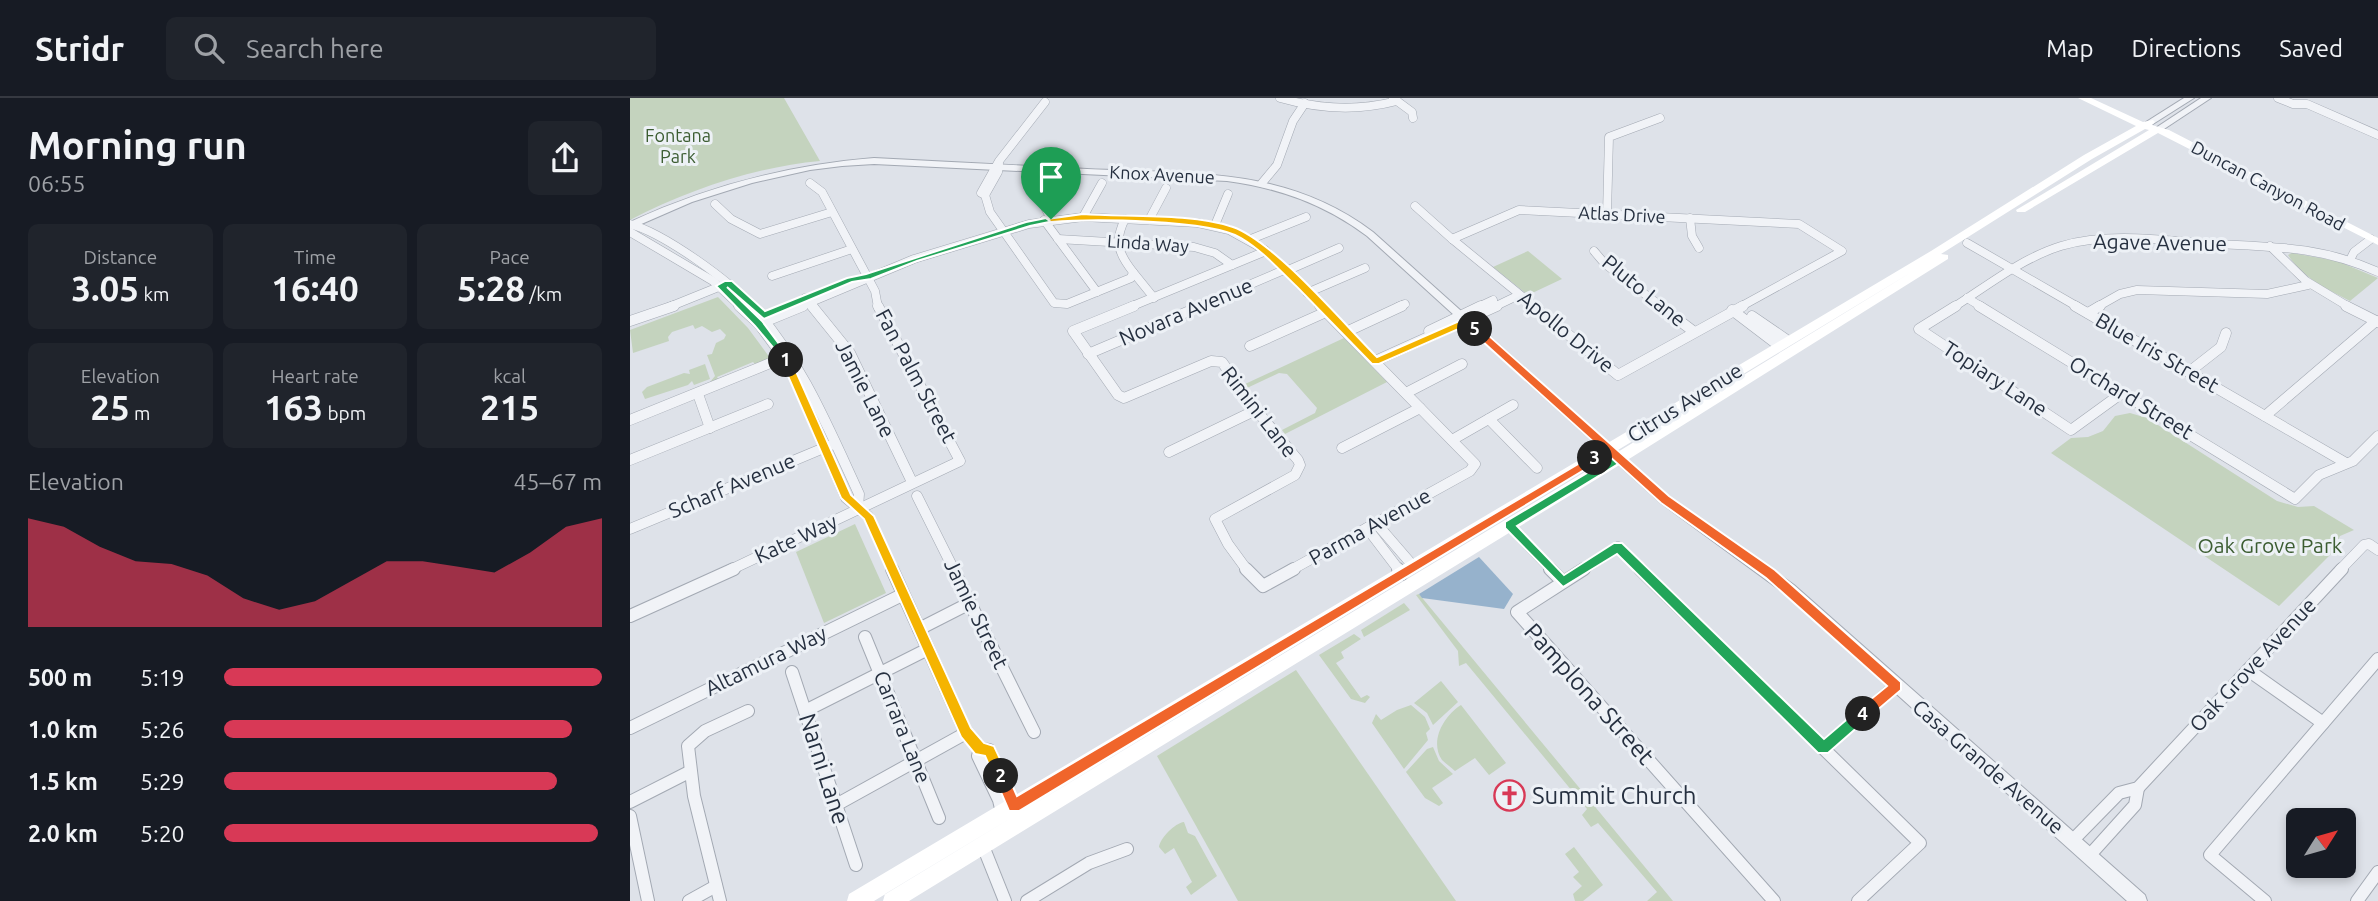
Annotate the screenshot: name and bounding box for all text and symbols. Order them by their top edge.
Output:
search box [166,17,656,80]
icon: search [190,29,228,67]
text: Stridr [35,30,124,67]
text: Search here [246,34,383,63]
text: Map [2046,35,2093,62]
text: Directions [2131,35,2241,62]
text: Saved [2279,35,2343,62]
button: share [528,121,602,195]
text: Morning run [28,124,247,166]
park label: Fontana Park [645,125,711,166]
street label: Duncan Canyon Road [2188,136,2349,234]
pin [1021,147,1081,219]
icon: arrive [1032,158,1070,196]
street label: Knox Avenue [1109,161,1215,187]
text: 06:55 [28,171,86,196]
street label: Atlas Drive [1578,202,1666,226]
street label: Agave Avenue [2093,229,2227,255]
street label: Linda Way [1107,230,1190,256]
text: Distance [84,246,157,268]
text: Time [294,246,336,268]
text: Pace [490,246,530,268]
street label: Pluto Lane [1598,249,1691,331]
text: 3.05 [71,268,139,308]
text: 16:40 [271,268,359,308]
text: 5:28 [457,268,525,308]
street label: Novara Avenue [1115,272,1256,350]
text: km [139,283,169,305]
text: /km [525,283,562,305]
street label: Apollo Drive [1514,285,1619,377]
street label: Fan Palm Street [872,305,962,447]
street label: Blue Iris Street [2092,307,2223,397]
pin: 5 [1458,312,1492,346]
text: 5 [1469,317,1480,339]
street label: Jamie Lane [831,336,901,441]
street label: Topiary Lane [1939,336,2052,421]
pin: 1 [768,342,804,378]
text: 1 [780,348,791,370]
street label: Orchard Street [2065,351,2198,444]
street label: Citrus Avenue [1623,357,1746,447]
street label: Rimini Lane [1217,361,1303,461]
text: Elevation [81,365,160,387]
text: Heart rate [271,365,359,387]
text: kcal [493,365,526,387]
text: 25 [90,387,130,427]
text: 163 [264,387,323,427]
text: 215 [480,387,539,427]
text: m [130,402,150,424]
text: bpm [323,402,366,424]
pin: 3 [1578,440,1612,476]
text: 3 [1589,446,1600,468]
street label: Scharf Avenue [665,448,798,523]
text: Elevation [28,469,124,494]
text: 45–67 m [514,469,602,494]
street label: Parma Avenue [1304,483,1435,569]
street label: Kate Way [751,509,841,568]
park label: Oak Grove Park [2198,533,2343,557]
street label: Jamie Street [940,555,1014,672]
street label: Oak Grove Avenue [2184,593,2320,736]
street label: Pamplona Street [1519,618,1660,770]
street label: Altamura Way [701,620,830,700]
text: 500 m [28,665,92,690]
text: 5:19 [140,665,185,690]
street label: Carrara Lane [870,667,936,786]
street label: Casa Grande Avenue [1908,694,2069,838]
pin: 4 [1846,696,1880,732]
text: 4 [1857,702,1868,724]
street label: Narni Lane [794,710,855,828]
text: 1.0 km [28,717,98,742]
text: 5:26 [140,717,185,742]
pin: 2 [984,758,1018,794]
text: 2 [995,764,1006,786]
text: 1.5 km [28,769,98,794]
text: 5:29 [140,769,185,794]
church icon: Summit Church [1492,779,1526,813]
place label: Summit Church [1532,782,1697,809]
north arrow [2286,808,2356,878]
map controls [2286,808,2356,878]
text: 2.0 km [28,821,98,846]
text: 5:20 [140,821,185,846]

